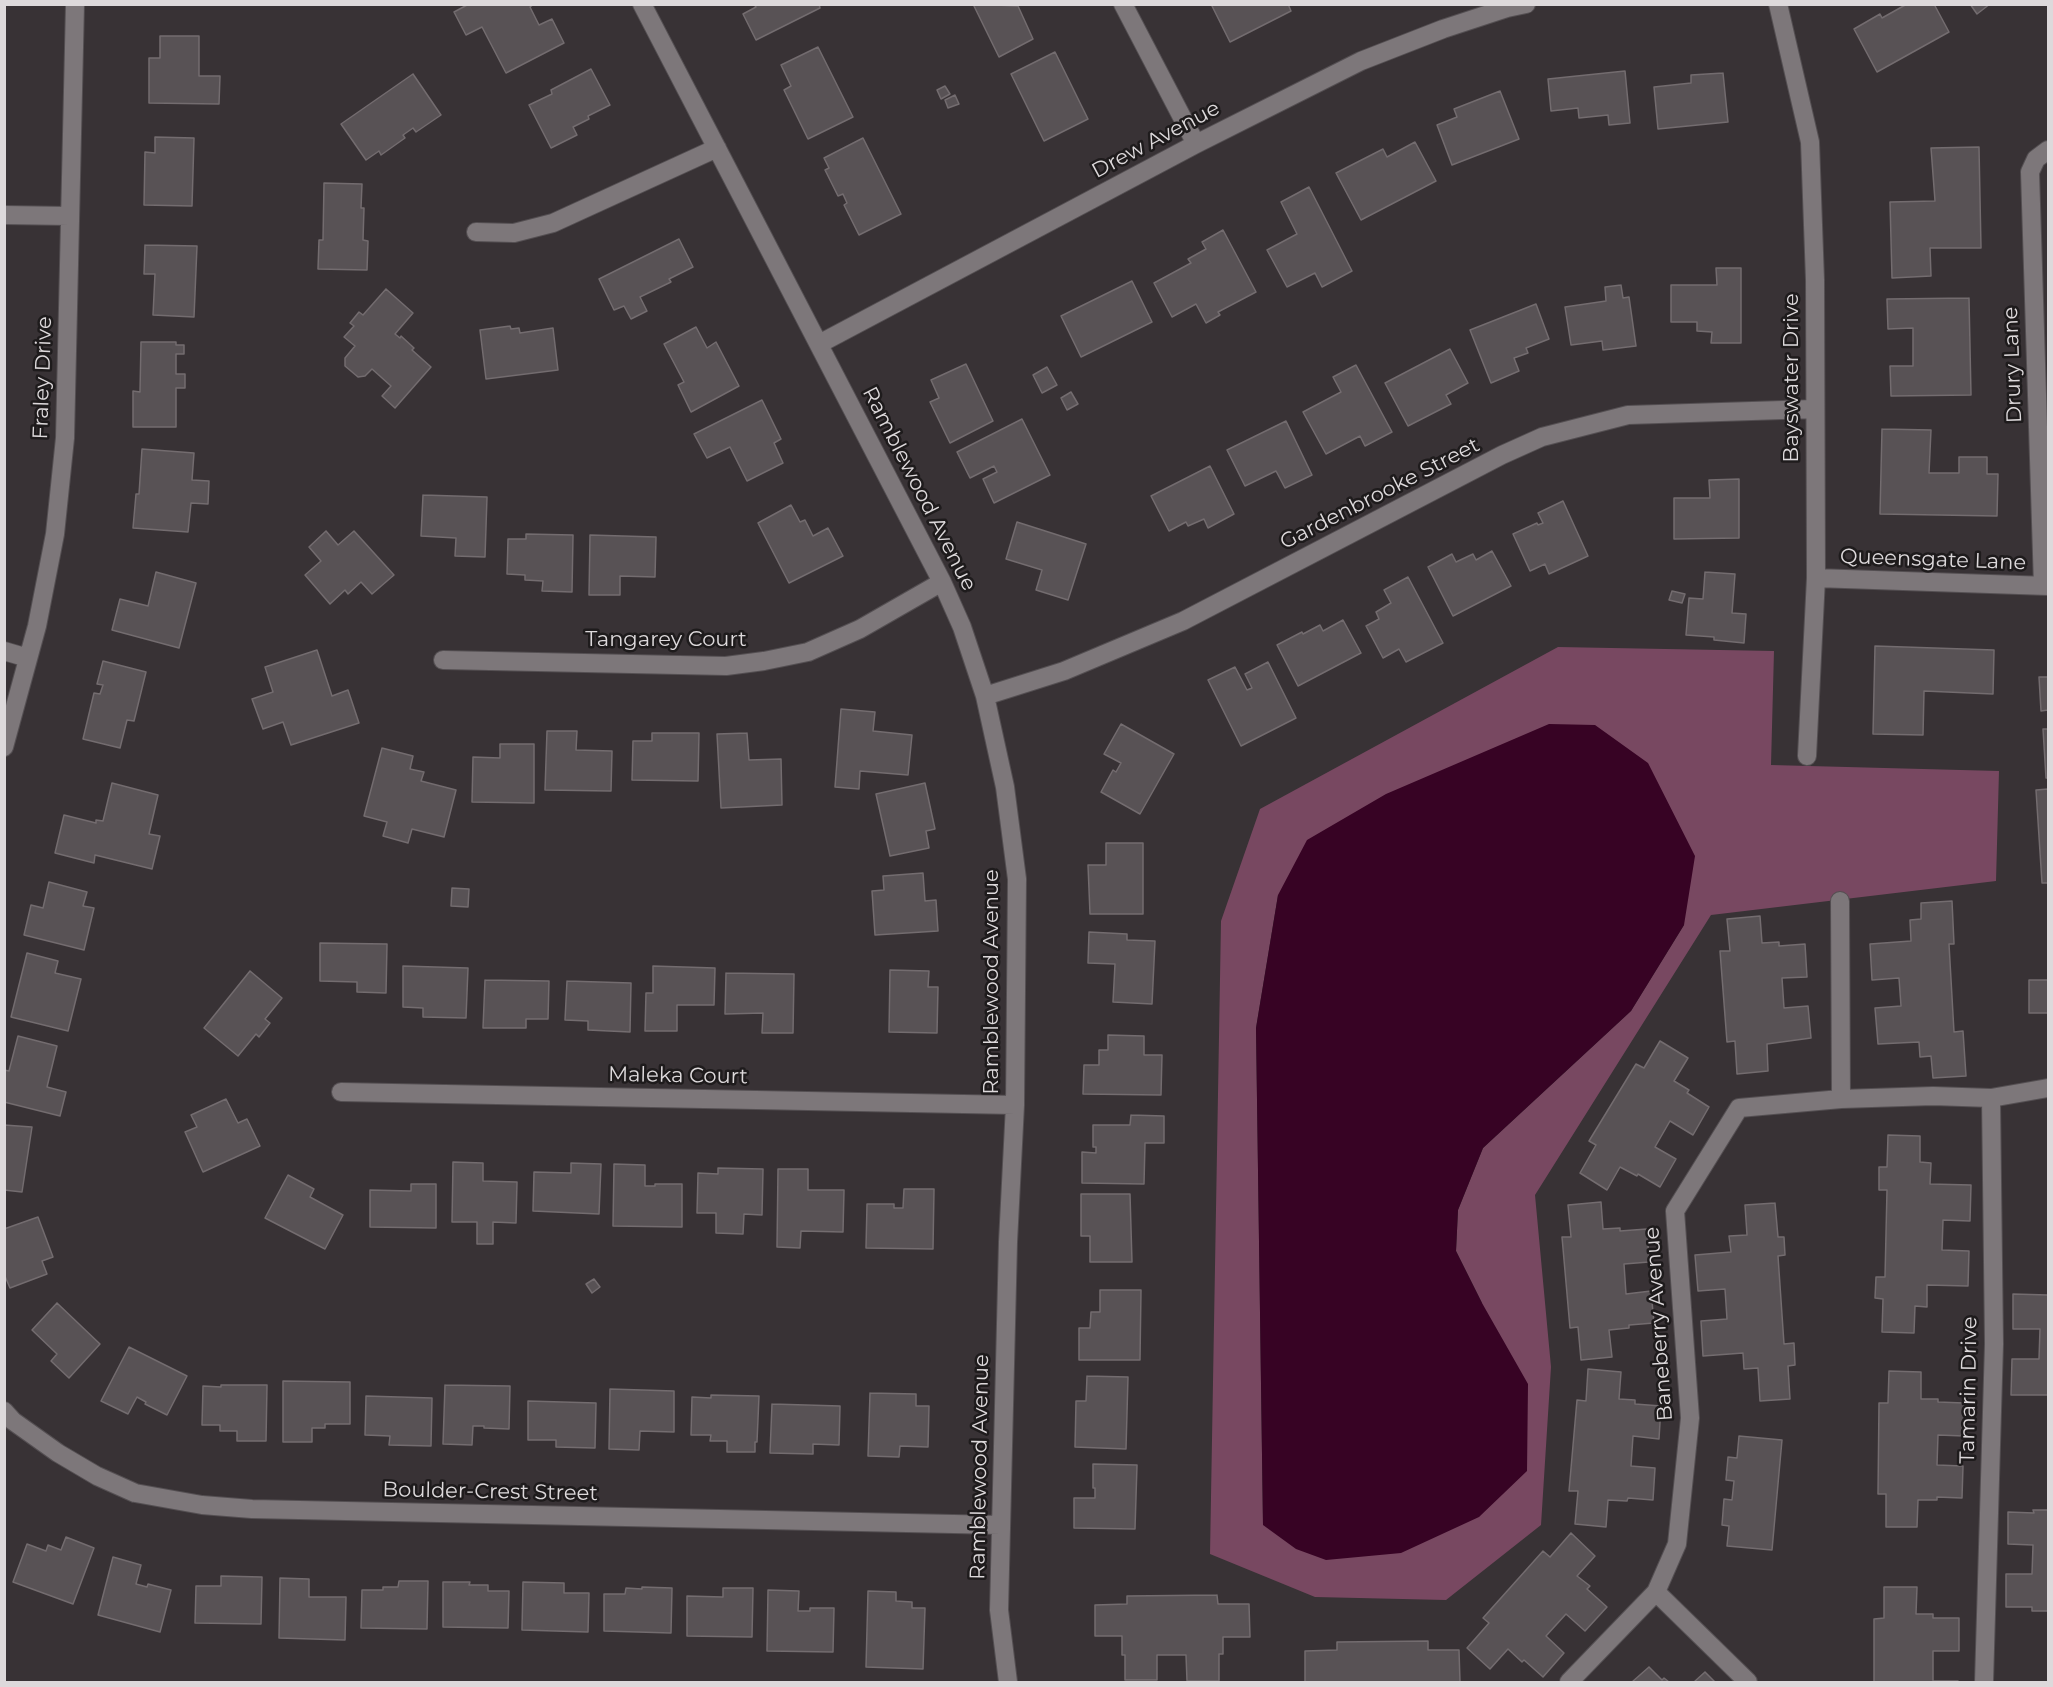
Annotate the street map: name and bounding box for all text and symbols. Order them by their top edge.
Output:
street label: Drew Avenue [1088,96,1224,184]
street label: Bayswater Drive [1779,293,1805,463]
street label: Drury Lane [1998,306,2028,424]
street label: Fraley Drive [28,316,58,440]
street label: Ramblewood Avenue [857,383,981,595]
street label: Gardenbrooke Street [1276,433,1484,555]
street label: Queensgate Lane [1839,544,2027,576]
street label: Tangarey Court [585,627,747,653]
street label: Ramblewood Avenue [979,869,1005,1095]
street label: Maleka Court [608,1062,748,1090]
street label: Baneberry Avenue [1640,1226,1678,1422]
street label: Tamarin Drive [1955,1316,1983,1464]
street label: Ramblewood Avenue [965,1354,995,1580]
street label: Boulder-Crest Street [382,1478,598,1506]

